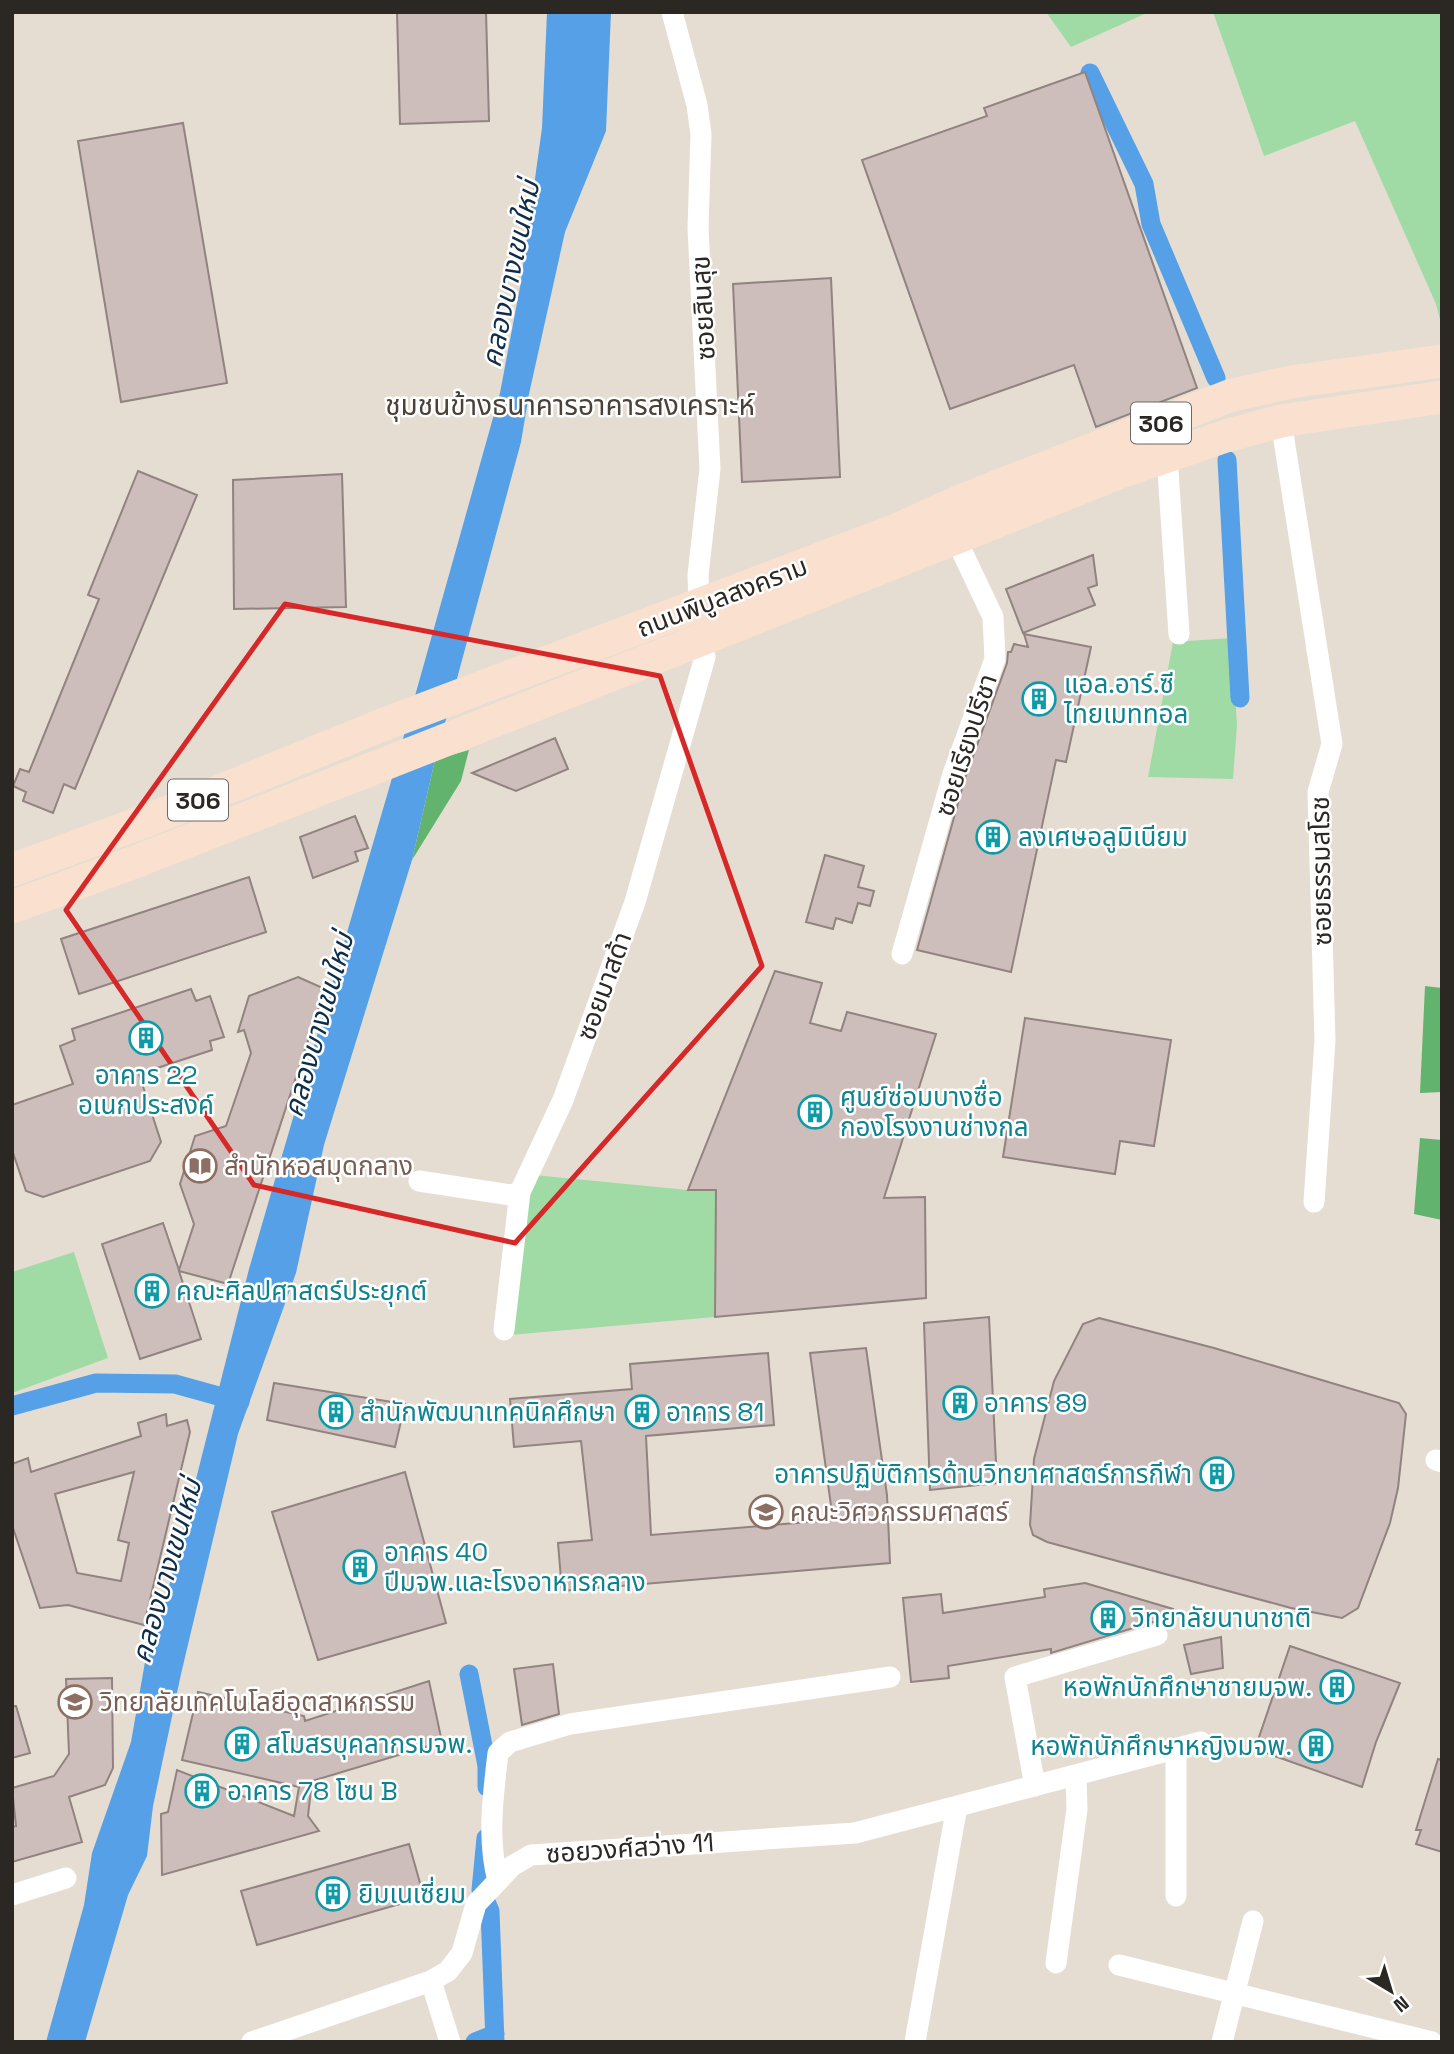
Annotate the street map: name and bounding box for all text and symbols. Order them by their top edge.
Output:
water label: คลองบางเขนใหม่ [473,173,548,371]
street label: ซอยสินสุข [683,255,723,361]
district label: ชุมชนข้างธนาคารอาคารสงเคราะห์ [385,387,755,423]
road number: 306 [1131,402,1191,444]
street label: ถนนพิบูลสงคราม [632,549,812,645]
place label: แอล.อาร์.ซี ไทยเมททอล [1063,667,1188,731]
street label: ซอยเรียงปรีชา [927,670,1005,820]
building icon: แอล.อาร์.ซี ไทยเมททอล [1020,680,1058,718]
road number: 306 [168,780,228,820]
street label: ซอยธรรมสโรช [1303,796,1339,946]
building icon: ลงเศษอลูมิเนียม [974,818,1012,856]
place label: ลงเศษอลูมิเนียม [1018,820,1188,854]
water label: คลองบางเขนใหม่ [275,925,363,1121]
street label: ซอยมาสด้า [569,927,639,1045]
building icon: อาคาร 22 อเนกประสงค์ [127,1019,165,1057]
place label: อาคาร 22 อเนกประสงค์ [78,1058,214,1122]
place label: ศูนย์ซ่อมบางซื่อ กองโรงงานช่างกล [840,1079,1029,1144]
building icon: ศูนย์ซ่อมบางซื่อ กองโรงงานช่างกล [796,1093,834,1131]
library icon: สำนักหอสมุดกลาง [181,1147,219,1185]
place label: สำนักหอสมุดกลาง [224,1149,413,1183]
building icon: คณะศิลปศาสตร์ประยุกต์ [133,1272,171,1310]
place label: คณะศิลปศาสตร์ประยุกต์ [176,1274,427,1308]
building icon: อาคาร 89 [941,1384,979,1422]
place label: อาคาร 89 [984,1386,1087,1420]
building icon: สำนักพัฒนาเทคนิคศึกษา [317,1393,355,1431]
building icon: อาคาร 81 [623,1393,661,1431]
place label: สำนักพัฒนาเทคนิคศึกษา [360,1395,616,1429]
place label: อาคาร 81 [666,1395,764,1429]
building icon: อาคารปฏิบัติการด้านวิทยาศาสตร์การกีฬา [1198,1455,1236,1493]
place label: อาคารปฏิบัติการด้านวิทยาศาสตร์การกีฬา [774,1457,1192,1491]
water label: คลองบางเขนใหม่ [123,1471,211,1667]
school or university icon: คณะวิศวกรรมศาสตร์ [747,1493,785,1531]
place label: คณะวิศวกรรมศาสตร์ [790,1495,1009,1529]
place label: อาคาร 40 ปีมจพ.และโรงอาหารกลาง [384,1535,646,1599]
building icon: อาคาร 40 ปีมจพ.และโรงอาหารกลาง [341,1548,379,1586]
building icon: วิทยาลัยนานาชาติ [1089,1599,1127,1637]
place label: วิทยาลัยนานาชาติ [1131,1601,1311,1635]
building icon: หอพักนักศึกษาชายมจพ. [1318,1668,1356,1706]
place label: หอพักนักศึกษาชายมจพ. [1063,1670,1312,1704]
school or university icon: วิทยาลัยเทคโนโลยีอุตสาหกรรม [56,1683,94,1721]
place label: วิทยาลัยเทคโนโลยีอุตสาหกรรม [99,1685,415,1719]
building icon: สโมสรบุคลากรมจพ. [223,1725,261,1763]
place label: สโมสรบุคลากรมจพ. [266,1727,472,1761]
building icon: หอพักนักศึกษาหญิงมจพ. [1297,1727,1335,1765]
place label: หอพักนักศึกษาหญิงมจพ. [1030,1729,1292,1763]
building icon: อาคาร 78 โซน B [183,1772,221,1810]
place label: อาคาร 78 โซน B [227,1774,398,1808]
street label: ซอยวงศ์สว่าง 11 [545,1825,715,1871]
building icon: ยิมเนเซี่ยม [314,1875,352,1913]
place label: ยิมเนเซี่ยม [358,1876,466,1911]
north arrow [1356,1956,1426,2026]
text: N [1388,1990,1414,2018]

